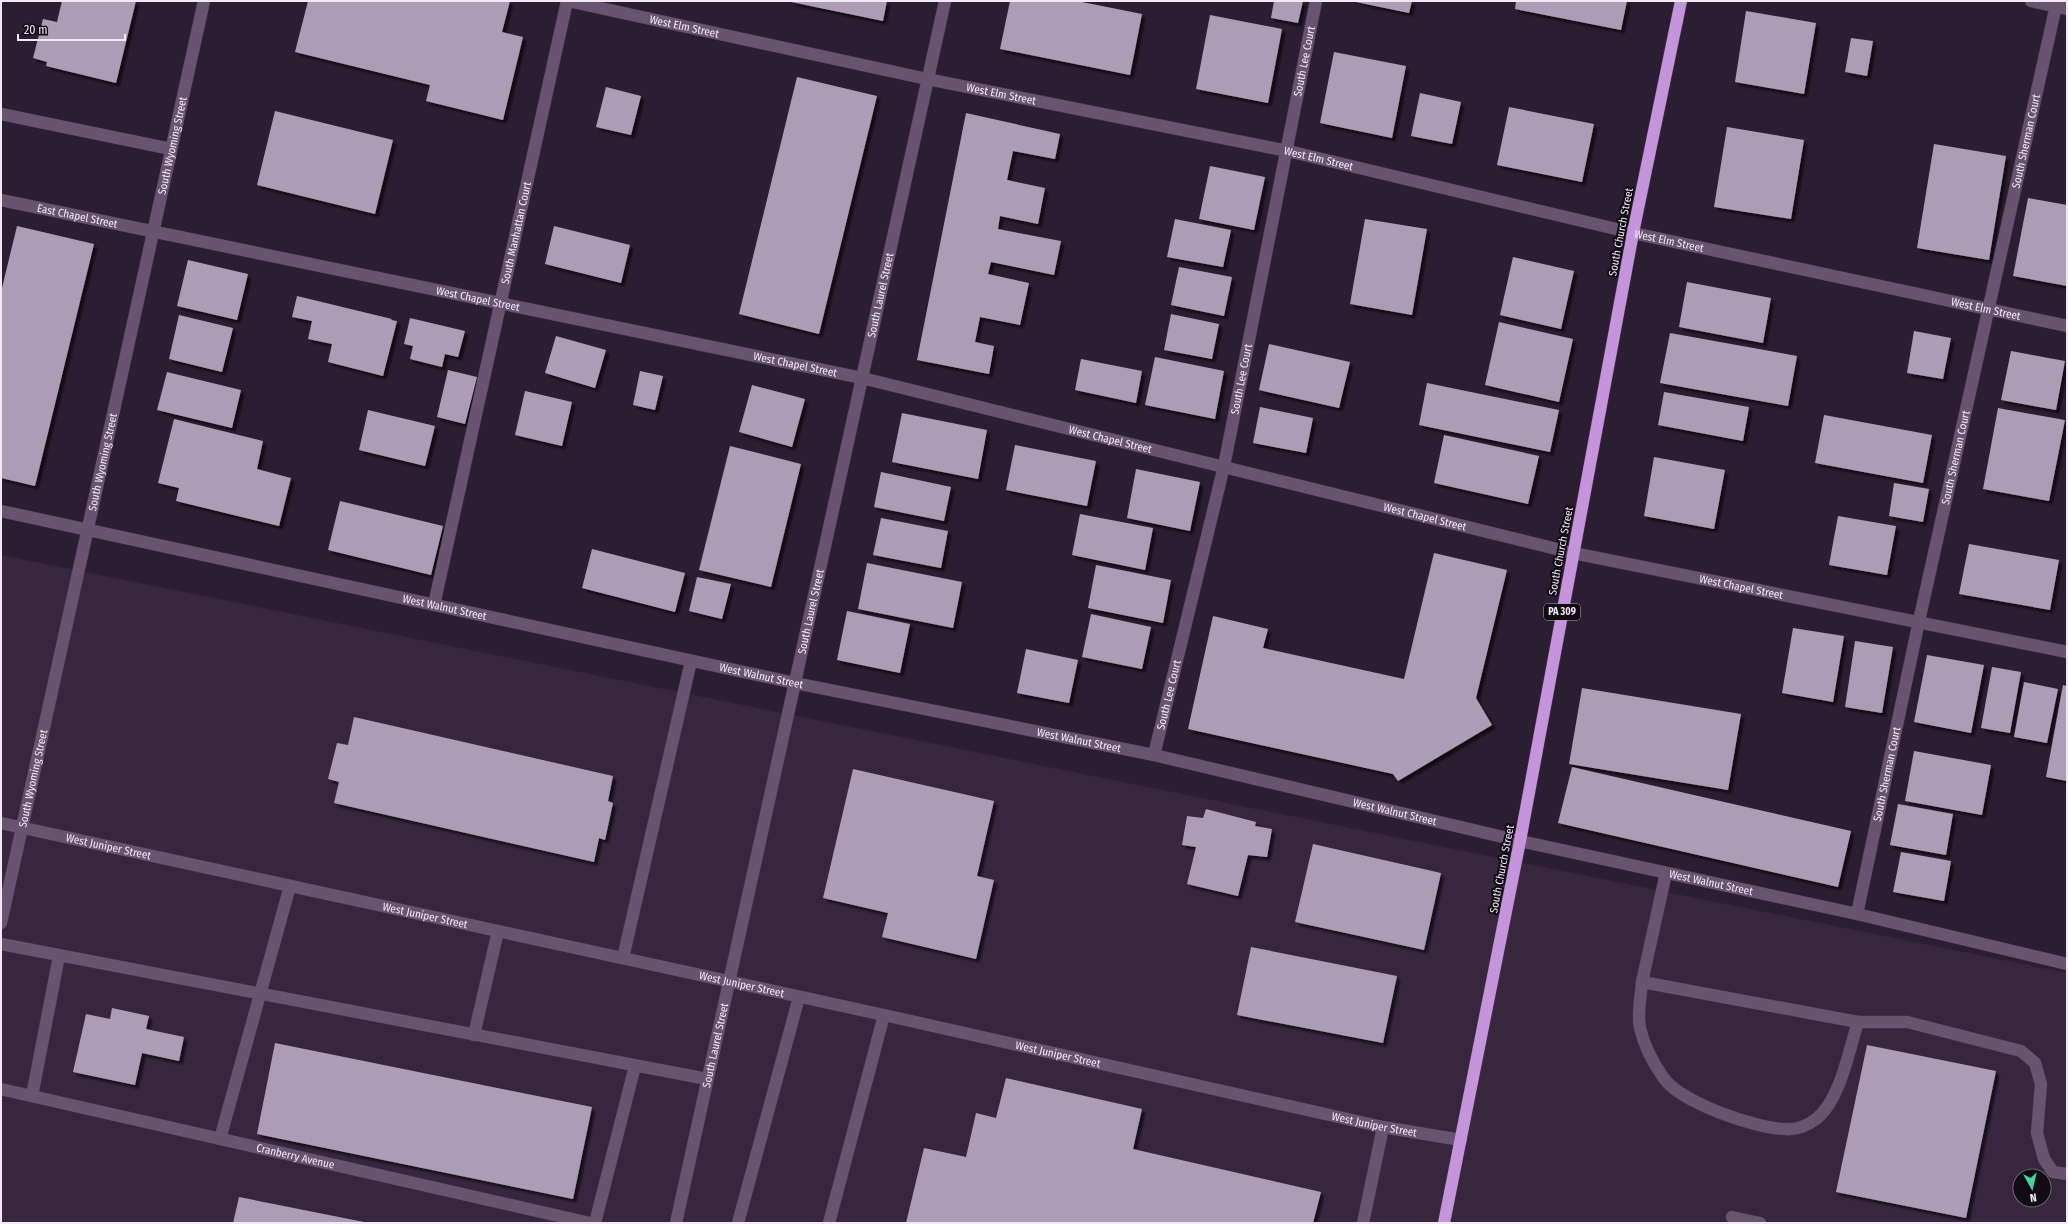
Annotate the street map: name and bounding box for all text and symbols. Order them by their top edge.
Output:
street label: West Elm Street [648,12,721,40]
scale bar [18,16,125,42]
text: 20 m [24,23,48,37]
street label: South Lee Court [1291,24,1317,98]
street label: West Elm Street [965,81,1037,107]
street label: South Sherman Court [2009,92,2043,190]
street label: South Wyoming Street [155,95,189,196]
street label: West Elm Street [1283,144,1355,173]
street label: South Manhattan Court [498,180,534,285]
street label: South Church Street [1606,186,1636,277]
street label: East Chapel Street [36,201,119,231]
street label: West Elm Street [1633,227,1705,255]
street label: South Laurel Street [865,251,896,339]
street label: West Chapel Street [435,284,521,314]
street label: West Elm Street [1950,295,2022,322]
street label: South Lee Court [1228,342,1255,415]
street label: West Chapel Street [752,349,839,379]
street label: South Sherman Court [1939,409,1972,506]
street label: South Wyoming Street [85,411,120,512]
street label: West Chapel Street [1068,423,1154,456]
street label: West Chapel Street [1382,500,1468,533]
street label: South Church Street [1546,505,1576,596]
street label: South Laurel Street [795,568,826,655]
street label: West Chapel Street [1698,572,1785,602]
street label: West Walnut Street [402,592,488,623]
road number: PA 309 [1544,604,1580,620]
street label: South Lee Court [1154,658,1183,731]
street label: West Walnut Street [718,660,805,691]
street label: West Walnut Street [1036,725,1122,755]
street label: South Sherman Court [1870,725,1903,823]
street label: South Wyoming Street [16,728,50,829]
street label: West Walnut Street [1352,795,1438,828]
street label: South Church Street [1487,823,1517,914]
street label: West Juniper Street [65,831,153,862]
street label: West Walnut Street [1668,867,1755,898]
street label: West Juniper Street [381,900,469,931]
street label: West Juniper Street [698,968,786,1000]
street label: South Laurel Street [699,1001,731,1089]
street label: West Juniper Street [1014,1038,1102,1070]
street label: West Juniper Street [1330,1109,1418,1139]
street label: Cranberry Avenue [255,1141,336,1171]
north arrow [2012,1168,2052,1208]
text: N [2029,1191,2037,1204]

